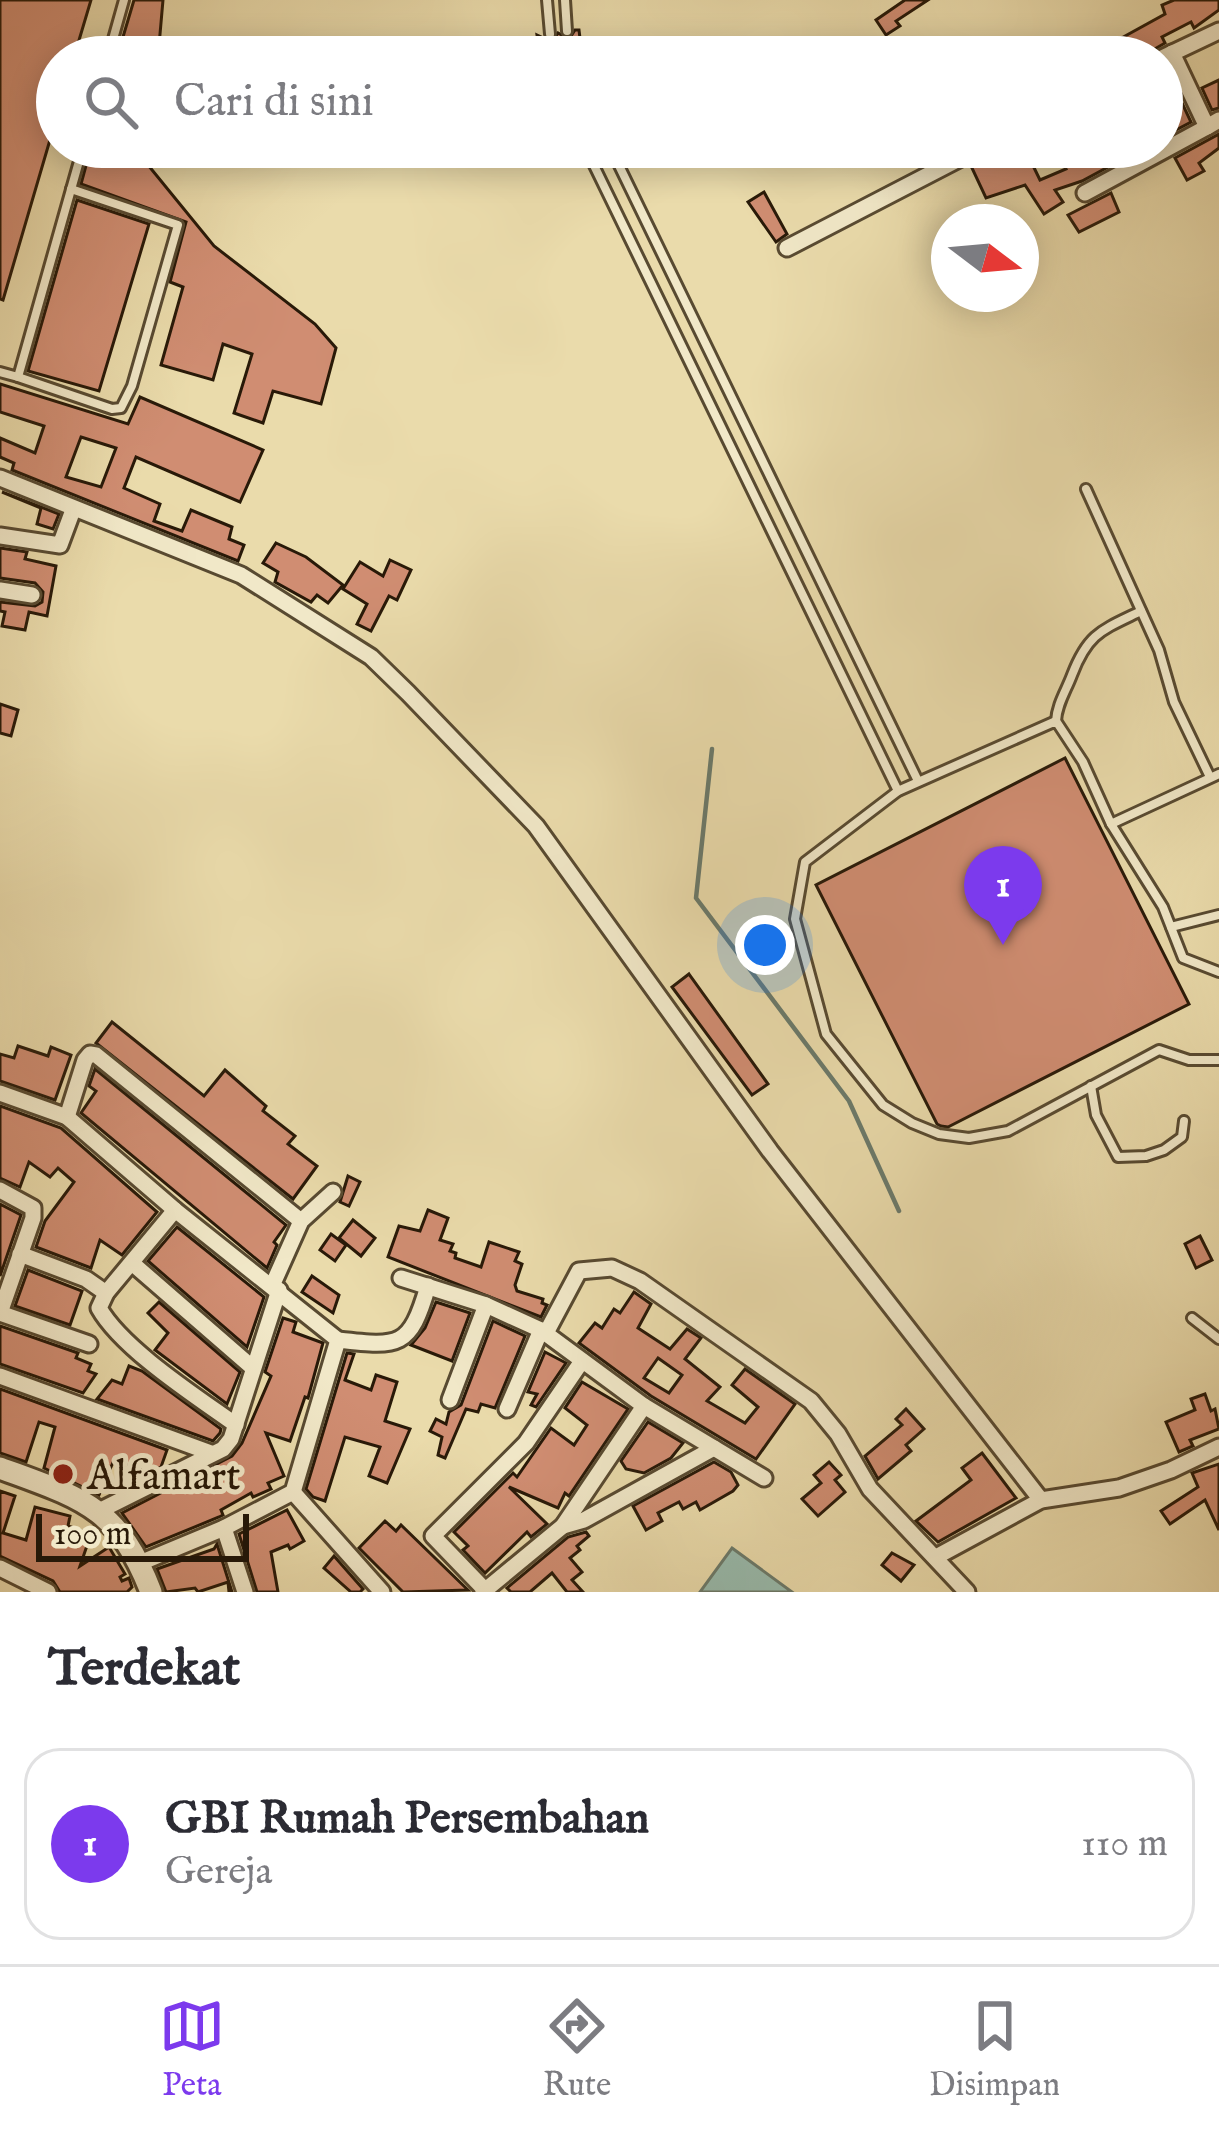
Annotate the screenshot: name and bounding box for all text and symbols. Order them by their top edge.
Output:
search box [36,36,1183,168]
icon: search [78,69,144,135]
text: Cari di sini [174,74,374,131]
north arrow [931,204,1039,312]
pin: 1 [964,846,1042,945]
your location [735,915,795,975]
place label: Alfamart [86,1451,241,1504]
marker: Alfamart [50,1461,76,1487]
scale bar [36,1508,249,1561]
text: 100 m [54,1514,131,1556]
text: Terdekat [48,1638,240,1703]
text: GBI Rumah Persembahan [165,1791,649,1848]
text: 1 [83,1820,97,1869]
text: 110 m [1081,1820,1168,1869]
text: Gereja [165,1848,272,1897]
tab: Peta [159,1993,225,2107]
tab: Rute [543,1993,611,2107]
tab: Disimpan [929,1993,1060,2107]

